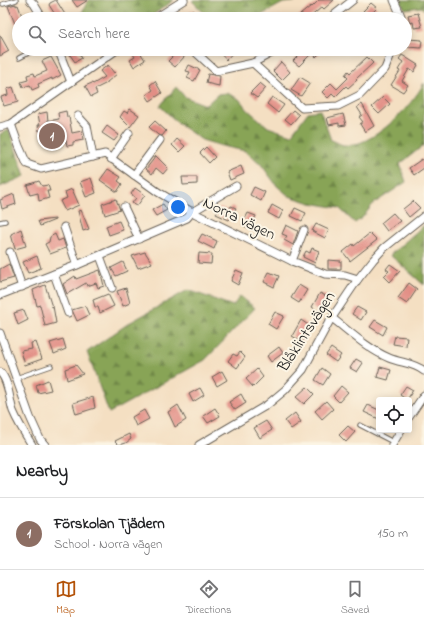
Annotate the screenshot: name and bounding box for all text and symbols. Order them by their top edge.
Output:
search box [12,12,412,56]
icon: search [26,23,48,45]
text: Search here [58,23,130,45]
pin: 1 [39,121,65,151]
street label: Norra vägen [199,191,280,247]
your location [168,197,188,217]
street label: Blåklintsvägen [271,287,342,378]
map controls [376,397,412,433]
button: locate [376,397,412,433]
text: Nearby [16,459,68,484]
text: Förskolan Tjädern [54,513,165,535]
text: 1 [27,524,31,543]
text: 150 m [377,524,408,543]
text: School · Norra vägen [54,535,162,554]
tab: Map [55,578,77,618]
tab: Directions [186,578,231,618]
tab: Saved [341,578,369,618]

